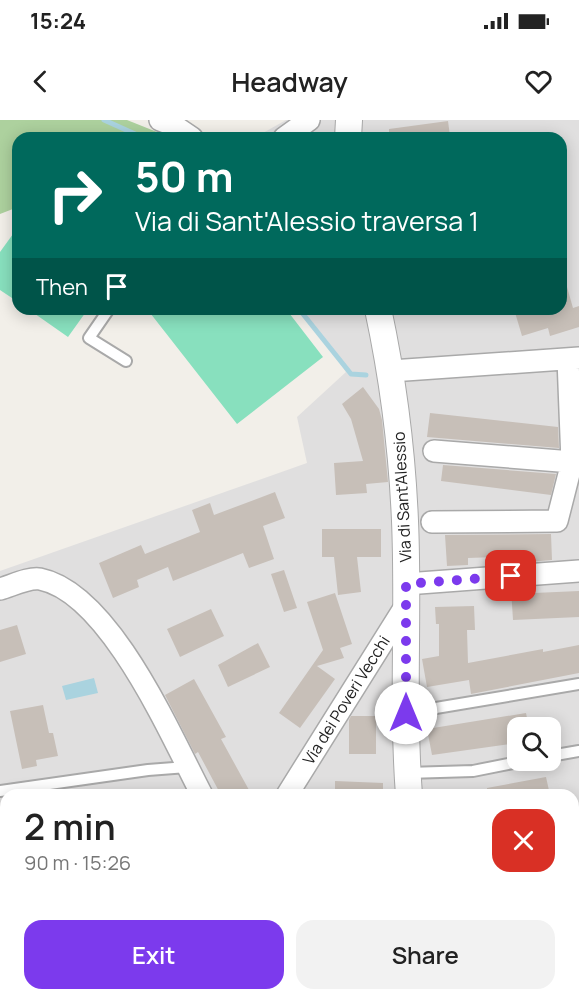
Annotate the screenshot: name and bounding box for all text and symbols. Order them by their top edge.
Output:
text: 15:24 [30,6,86,36]
text: Headway [231,63,348,100]
icon: back [24,65,57,98]
icon: heart [522,65,555,98]
text: 50 m [135,147,233,205]
icon: right [36,156,114,234]
text: Via di Sant'Alessio traversa 1 [135,202,479,239]
icon: arrive [100,270,133,303]
text: Then [36,272,88,302]
street label: Via di Sant'Alessio [388,431,416,563]
pin [485,550,536,601]
icon: arrive [494,559,527,592]
street label: Via dei Poveri Vecchi [297,631,395,769]
position arrow [374,681,438,745]
map controls [507,717,561,771]
button: search [507,717,561,771]
text: 2 min [24,802,116,851]
button: close [492,809,555,872]
text: 90 m · 15:26 [24,849,131,876]
button: Exit [24,920,284,989]
button: Share [296,920,555,989]

